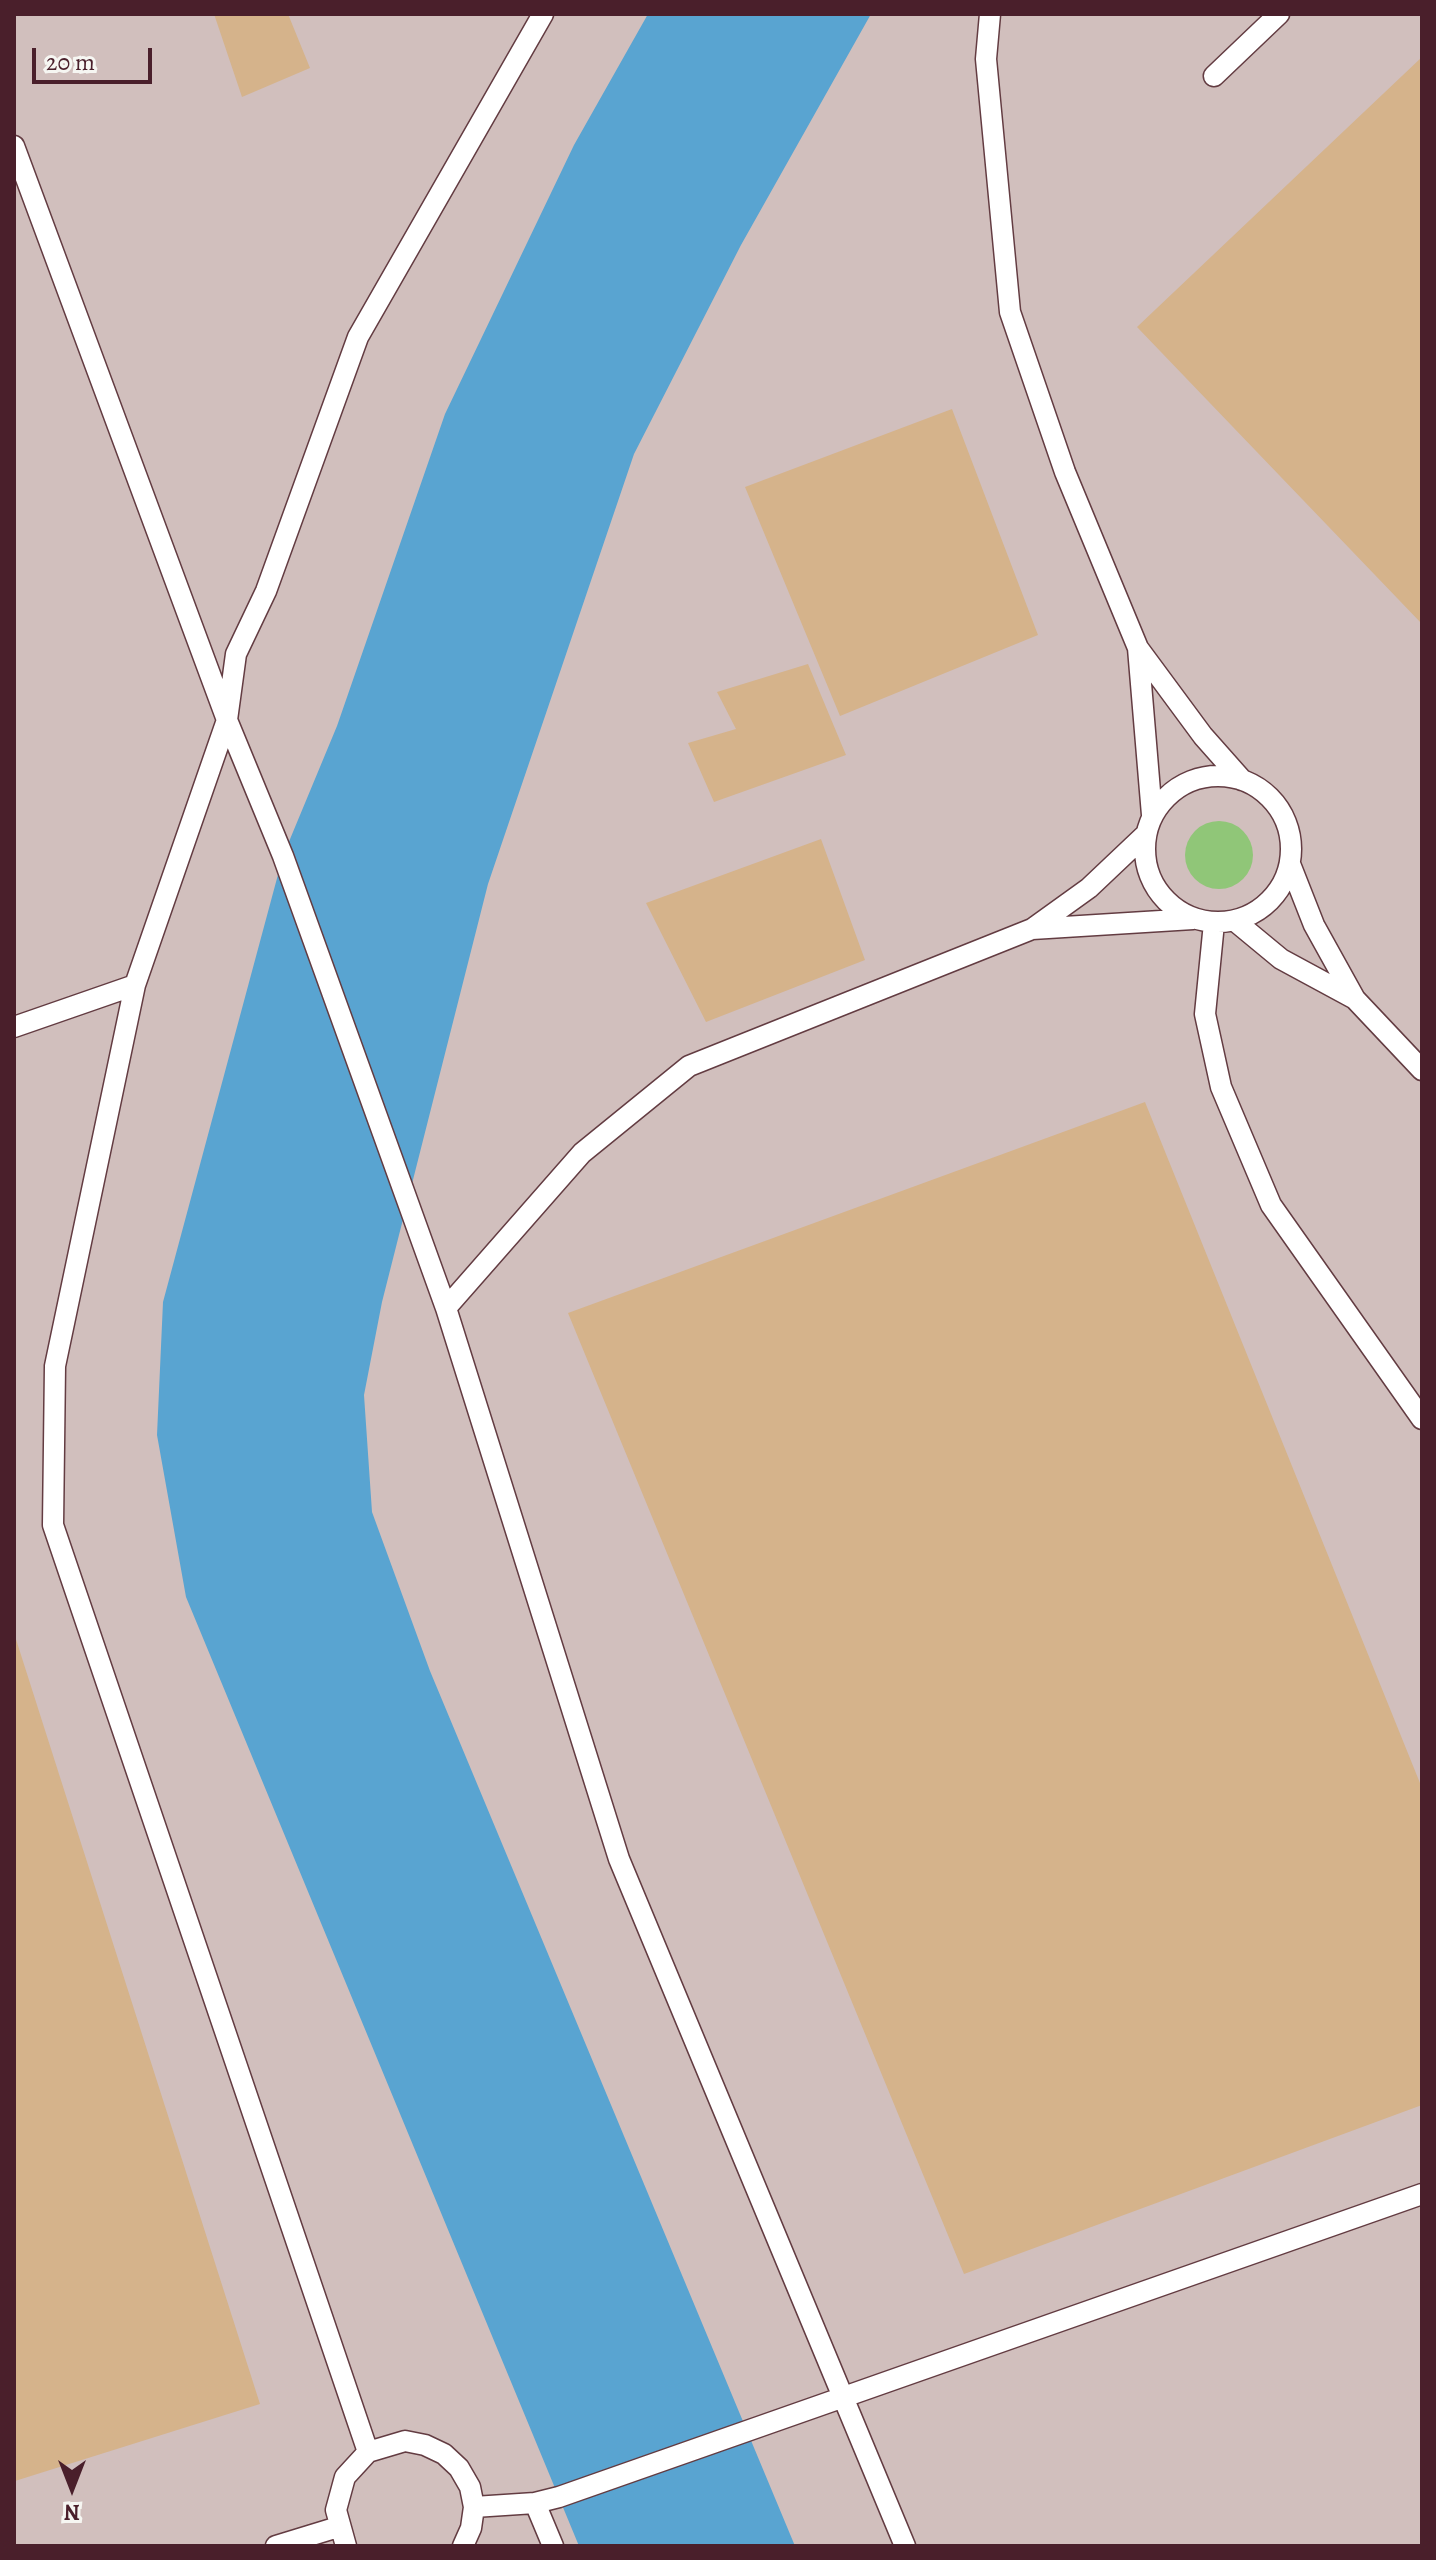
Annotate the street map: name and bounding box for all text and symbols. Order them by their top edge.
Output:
scale bar [36,32,156,82]
text: 20 m [46,46,95,78]
north arrow [32,2448,112,2528]
text: N [64,2497,80,2527]

